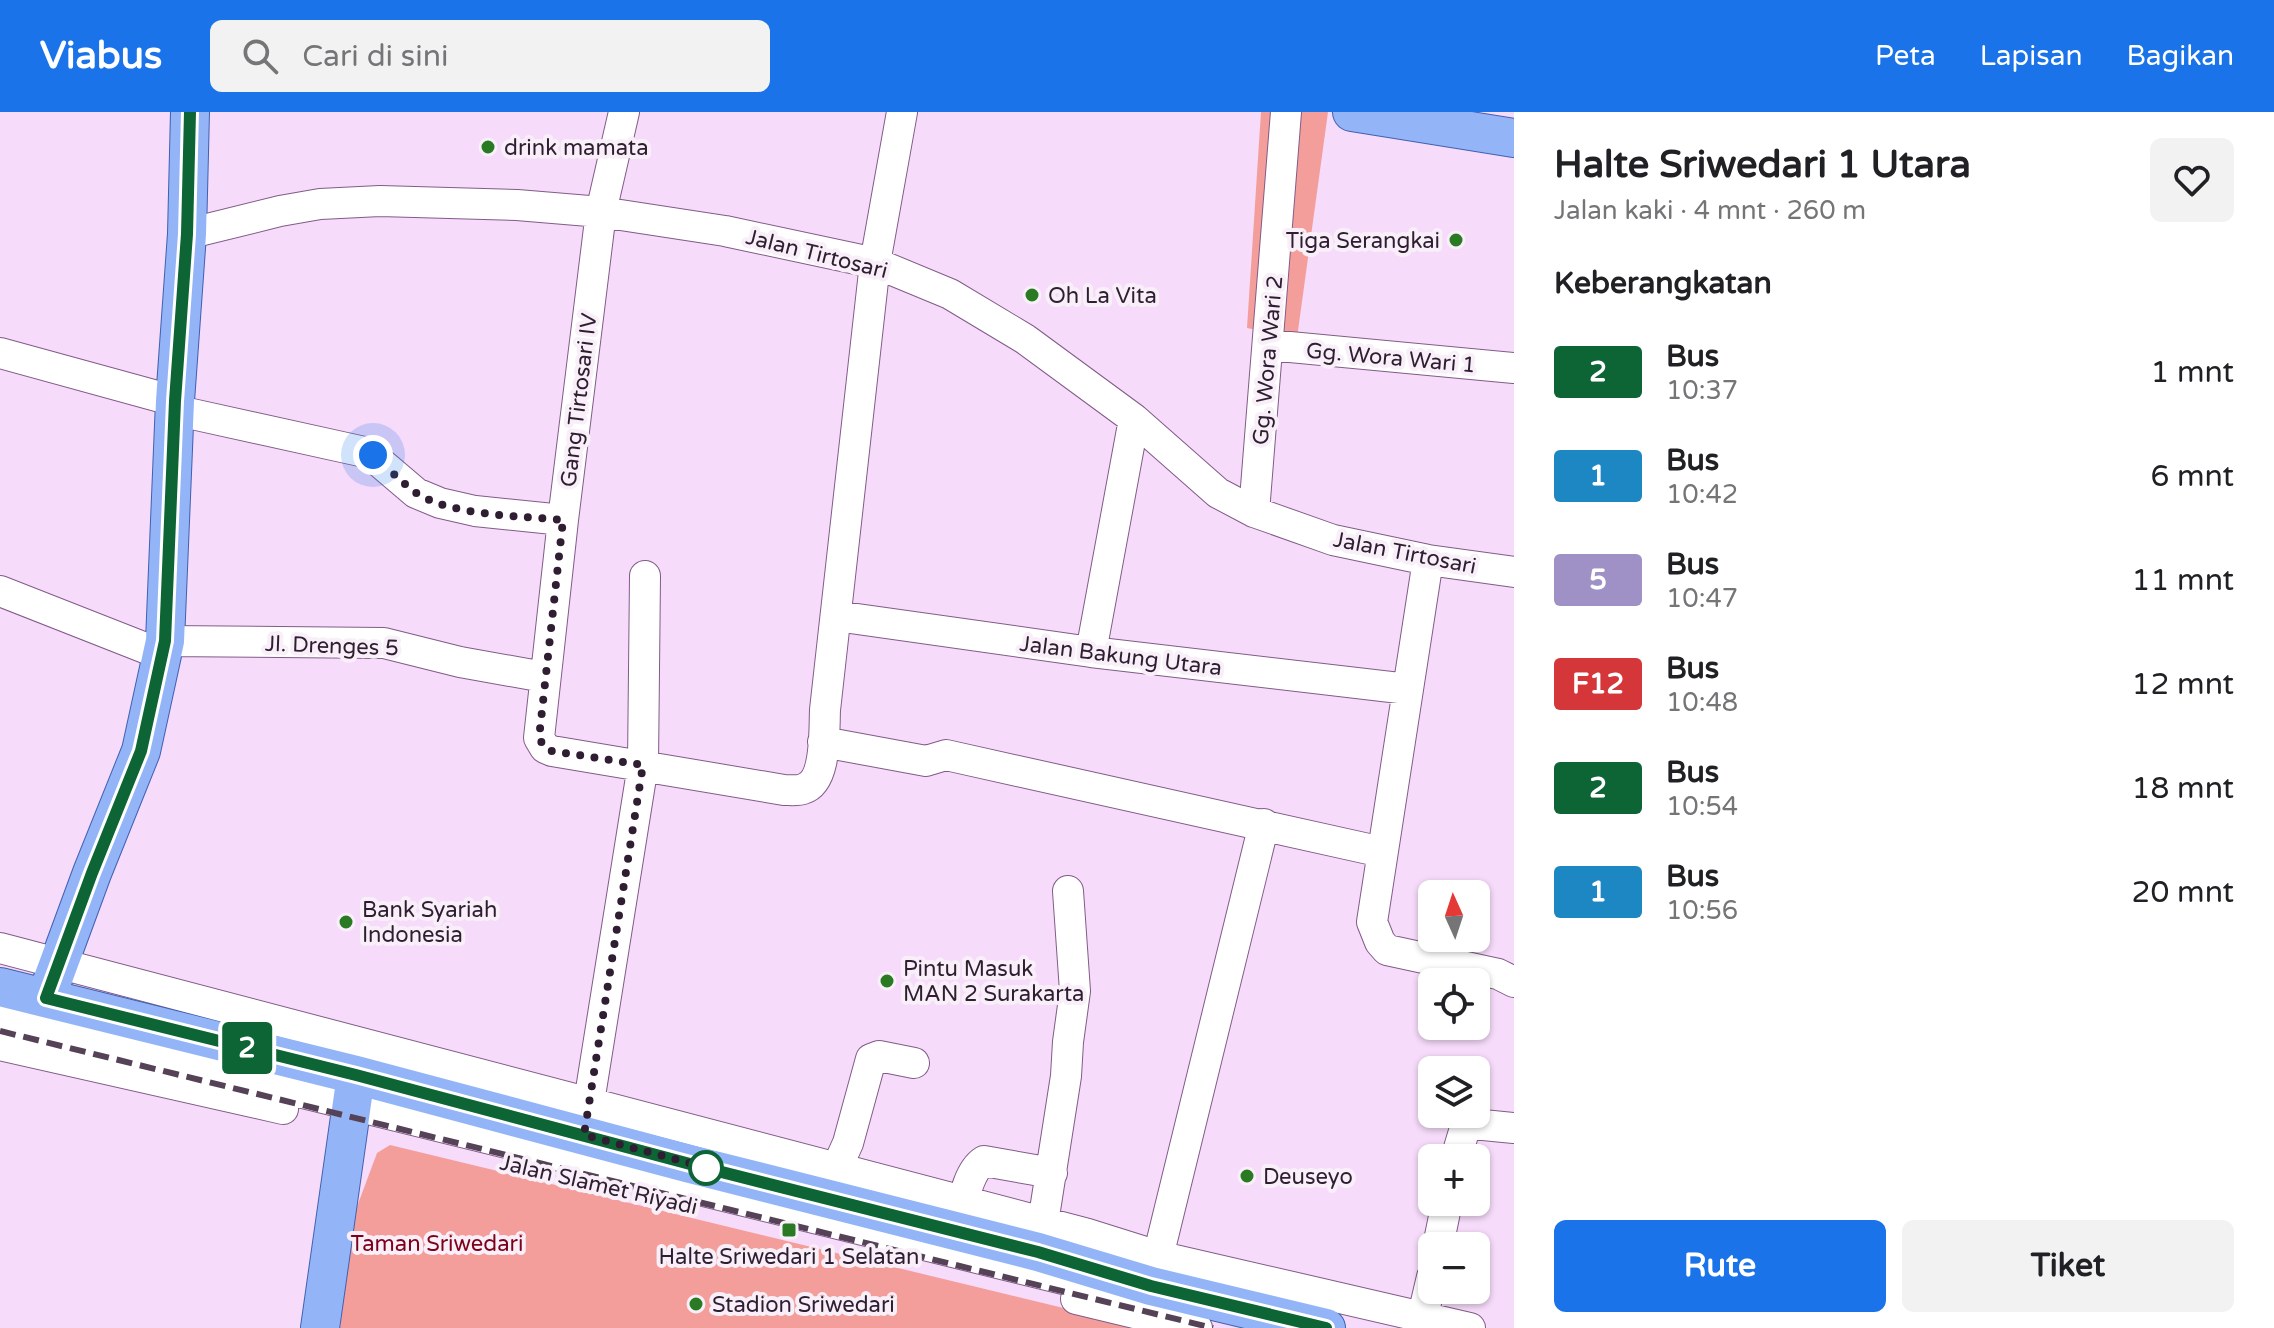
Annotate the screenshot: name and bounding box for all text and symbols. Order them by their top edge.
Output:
search box [210,20,770,92]
text: Viabus [40,33,162,79]
icon: search [238,34,282,78]
text: Cari di sini [302,38,448,75]
text: Peta [1875,39,1936,73]
text: Lapisan [1980,39,2082,73]
text: Bagikan [2126,39,2234,73]
place label: drink mamata [504,135,649,161]
marker: drink mamata [479,138,497,156]
button: heart [2150,138,2234,222]
text: Halte Sriwedari 1 Utara [1554,142,1971,188]
text: Jalan kaki · 4 mnt · 260 m [1554,195,1866,226]
street label: Jalan Tirtosari [743,224,890,284]
place label: Tiga Serangkai [1286,228,1440,254]
marker: Tiga Serangkai [1447,231,1465,249]
text: Keberangkatan [1554,265,1772,302]
street label: Gg. Wora Wari 2 [1248,274,1288,446]
place label: Oh La Vita [1048,283,1157,309]
marker: Oh La Vita [1023,286,1041,304]
street label: Gang Tirtosari IV [555,312,603,488]
street label: Gg. Wora Wari 1 [1305,338,1477,378]
text: Bus [1666,338,1719,375]
text: 1 mnt [2150,354,2234,391]
text: 2 [1589,355,1607,389]
text: 10:37 [1666,375,1738,406]
your location [353,435,393,475]
text: Bus [1666,442,1719,479]
text: 6 mnt [2150,458,2234,495]
text: 1 [1589,459,1607,493]
text: 10:42 [1666,479,1738,510]
street label: Jalan Tirtosari [1331,526,1479,580]
text: Bus [1666,546,1719,583]
text: 11 mnt [2132,562,2234,599]
text: 5 [1589,563,1607,597]
text: 10:47 [1666,583,1738,614]
street label: Jl. Drenges 5 [265,631,399,661]
street label: Jalan Bakung Utara [1018,631,1224,681]
text: Bus [1666,650,1719,687]
text: 12 mnt [2132,666,2234,703]
text: F12 [1572,667,1624,701]
text: 10:48 [1666,687,1738,718]
text: Bus [1666,754,1719,791]
text: 18 mnt [2132,770,2234,807]
text: 2 [1589,771,1607,805]
text: 10:54 [1666,791,1738,822]
text: Bus [1666,858,1719,895]
text: 20 mnt [2132,874,2234,911]
text: 1 [1589,875,1607,909]
north arrow [1418,880,1490,952]
map controls [1418,880,1490,1304]
text: 10:56 [1666,895,1738,926]
place label: Bank Syariah Indonesia [362,897,497,948]
marker: Bank Syariah Indonesia [337,913,355,931]
place label: Pintu Masuk MAN 2 Surakarta [903,956,1084,1007]
button: locate [1418,968,1490,1040]
marker: Pintu Masuk MAN 2 Surakarta [878,972,896,990]
line badge: 2 [221,1022,273,1074]
text: 2 [238,1031,256,1065]
button: layers [1418,1056,1490,1128]
button: + [1418,1144,1490,1216]
street label: Jalan Slamet Riyadi [497,1150,700,1220]
unlabelled marker [689,1151,723,1185]
place label: Deuseyo [1263,1164,1353,1190]
marker: Deuseyo [1238,1167,1256,1185]
button: Rute [1554,1220,1886,1312]
button: Tiket [1902,1220,2234,1312]
marker: Halte Sriwedari 1 Selatan [780,1221,798,1239]
park label: Taman Sriwedari [351,1231,523,1257]
button: − [1418,1232,1490,1304]
place label: Halte Sriwedari 1 Selatan [658,1244,920,1270]
place label: Stadion Sriwedari [712,1292,895,1318]
marker: Stadion Sriwedari [687,1295,705,1313]

